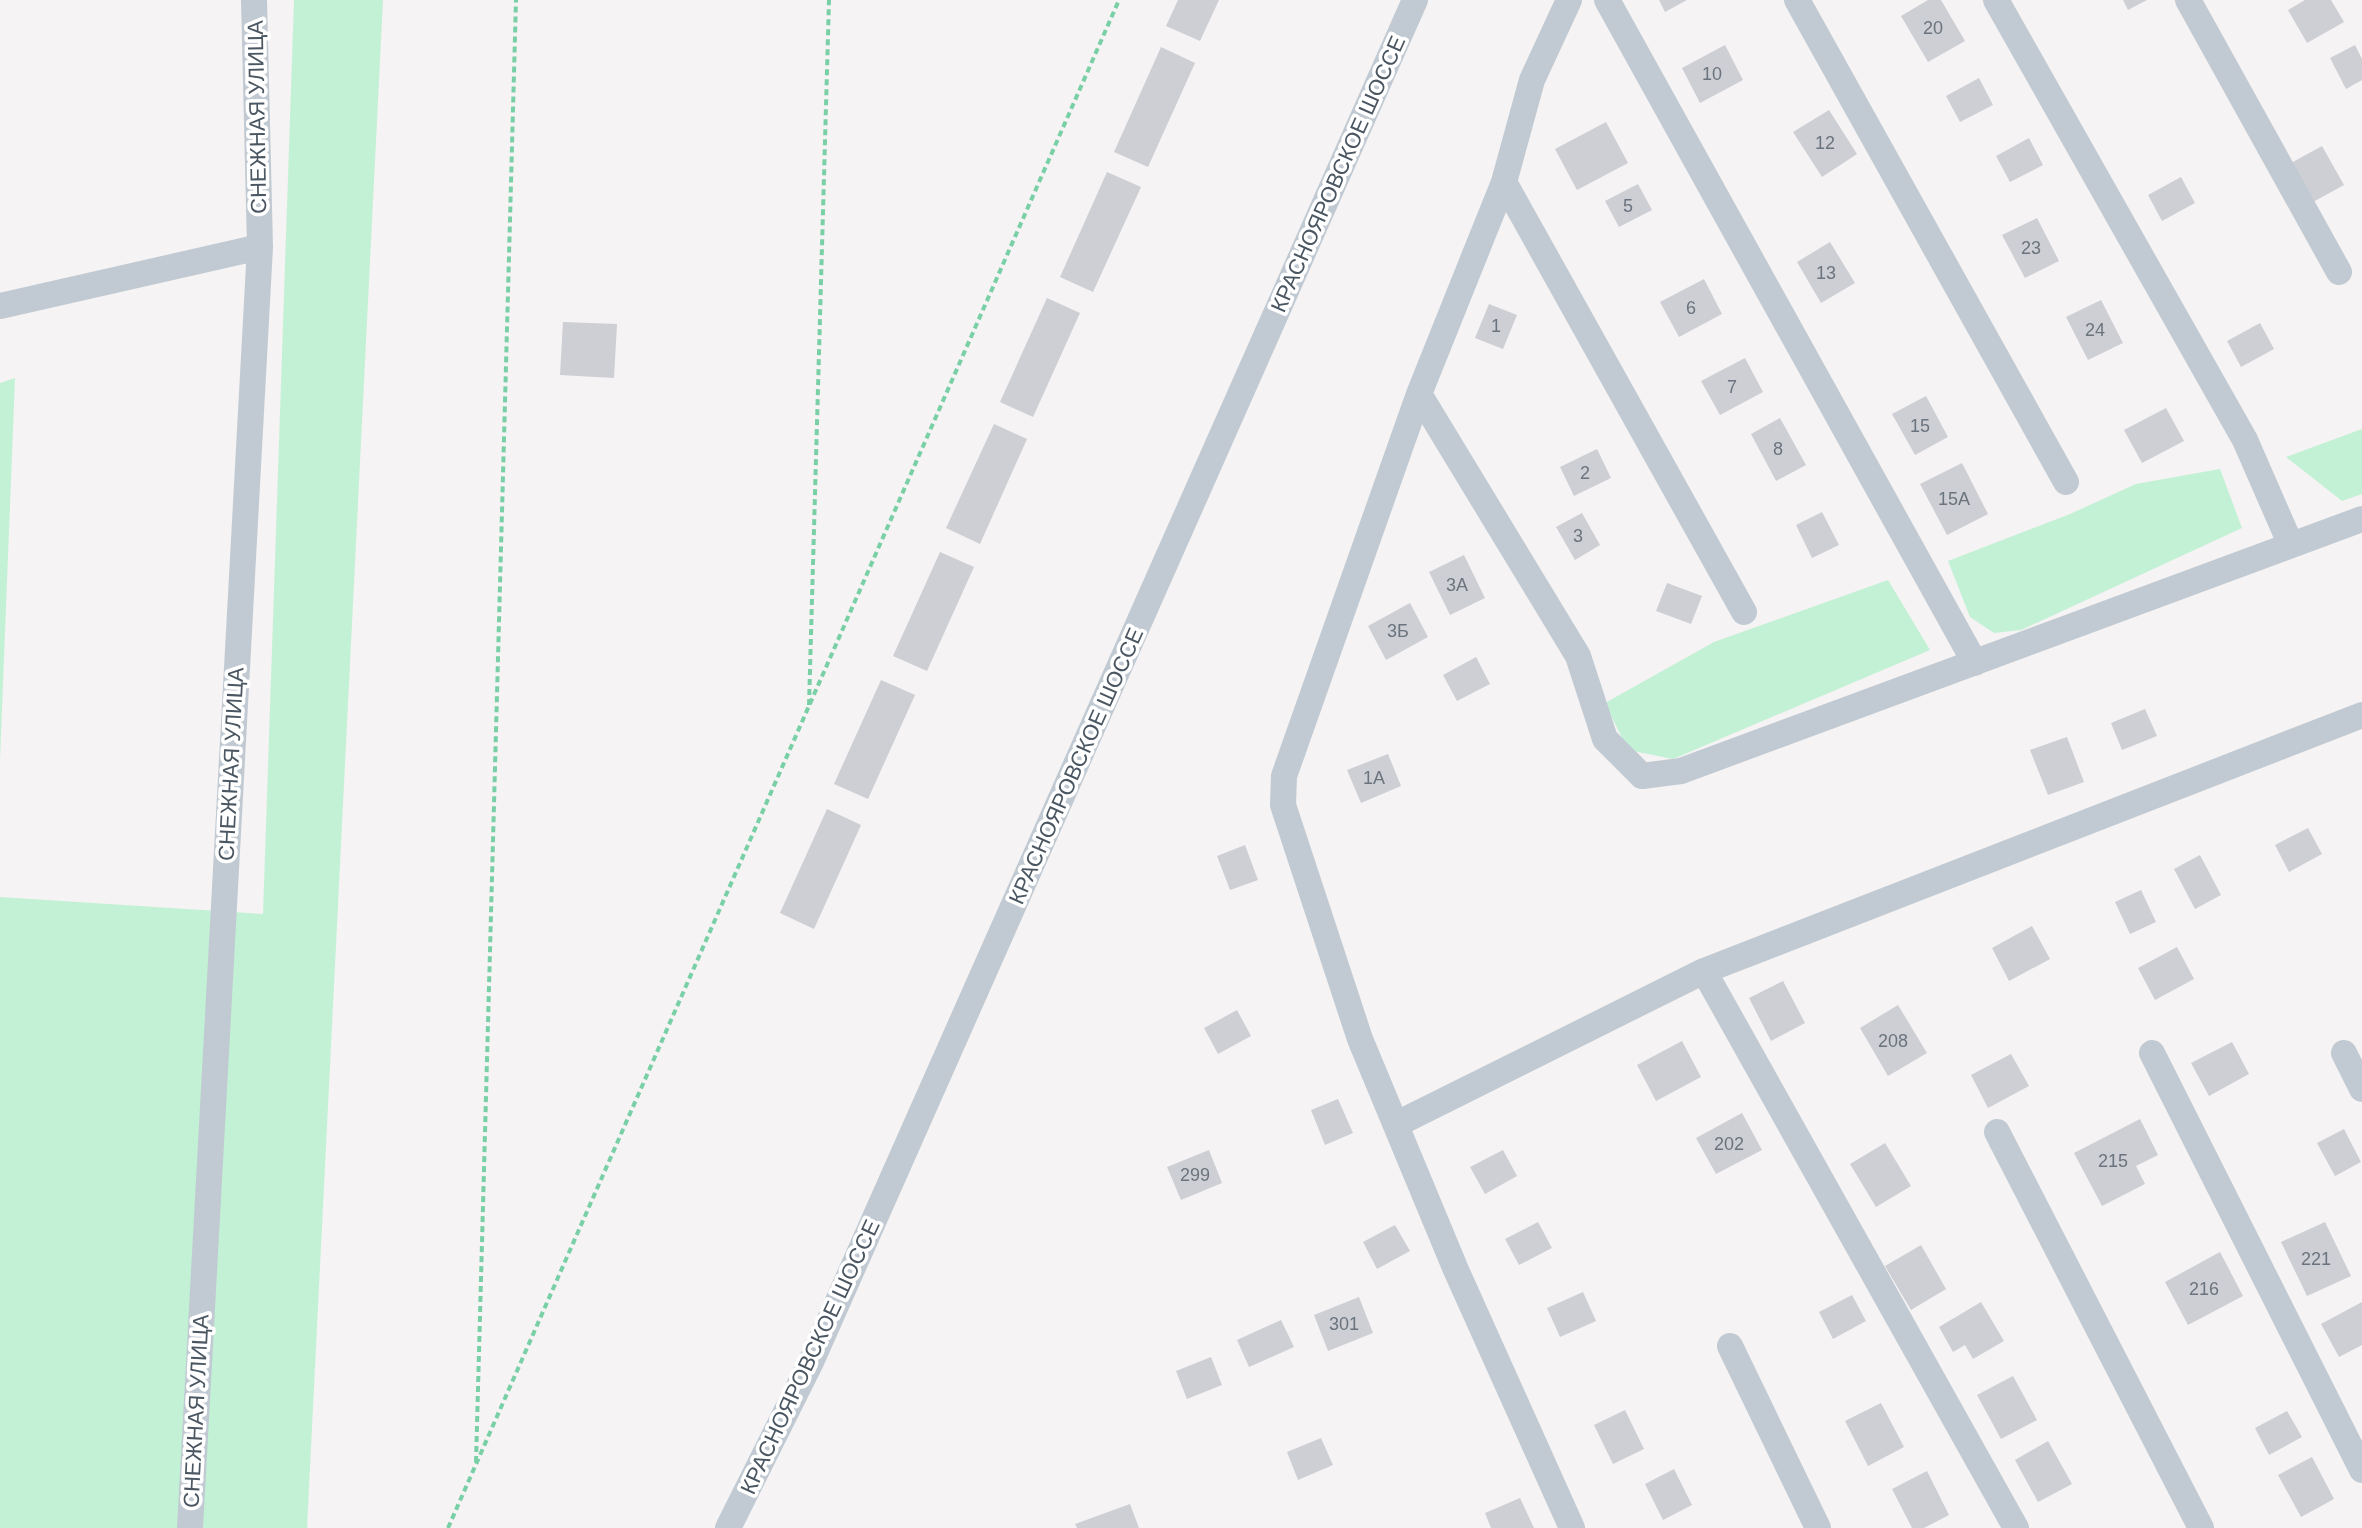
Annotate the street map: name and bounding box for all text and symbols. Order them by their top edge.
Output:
house number: 20 [1923,18,1943,38]
street label: СНЕЖНАЯ УЛИЦА [243,20,271,214]
street label: КРАСНОЯРОВСКОЕ ШОССЕ [1266,32,1410,316]
house number: 10 [1702,64,1722,84]
house number: 12 [1815,133,1835,153]
house number: 5 [1623,196,1633,216]
house number: 23 [2021,238,2041,258]
house number: 13 [1816,263,1836,283]
house number: 6 [1686,298,1696,318]
house number: 1 [1491,316,1501,336]
house number: 24 [2085,320,2105,340]
house number: 7 [1727,377,1737,397]
house number: 15 [1910,416,1930,436]
house number: 8 [1773,439,1783,459]
house number: 2 [1580,463,1590,483]
house number: 15А [1938,489,1970,509]
house number: 3 [1573,526,1583,546]
house number: 3А [1446,575,1468,595]
house number: 3Б [1387,621,1409,641]
street label: КРАСНОЯРОВСКОЕ ШОССЕ [1004,624,1148,908]
street label: СНЕЖНАЯ УЛИЦА [213,666,249,861]
house number: 1А [1363,768,1385,788]
house number: 208 [1878,1031,1908,1051]
house number: 202 [1714,1134,1744,1154]
house number: 215 [2098,1151,2128,1171]
house number: 299 [1180,1165,1210,1185]
street label: КРАСНОЯРОВСКОЕ ШОССЕ [735,1216,885,1498]
house number: 221 [2301,1249,2331,1269]
house number: 216 [2189,1279,2219,1299]
street label: СНЕЖНАЯ УЛИЦА [178,1313,214,1508]
house number: 301 [1329,1314,1359,1334]

